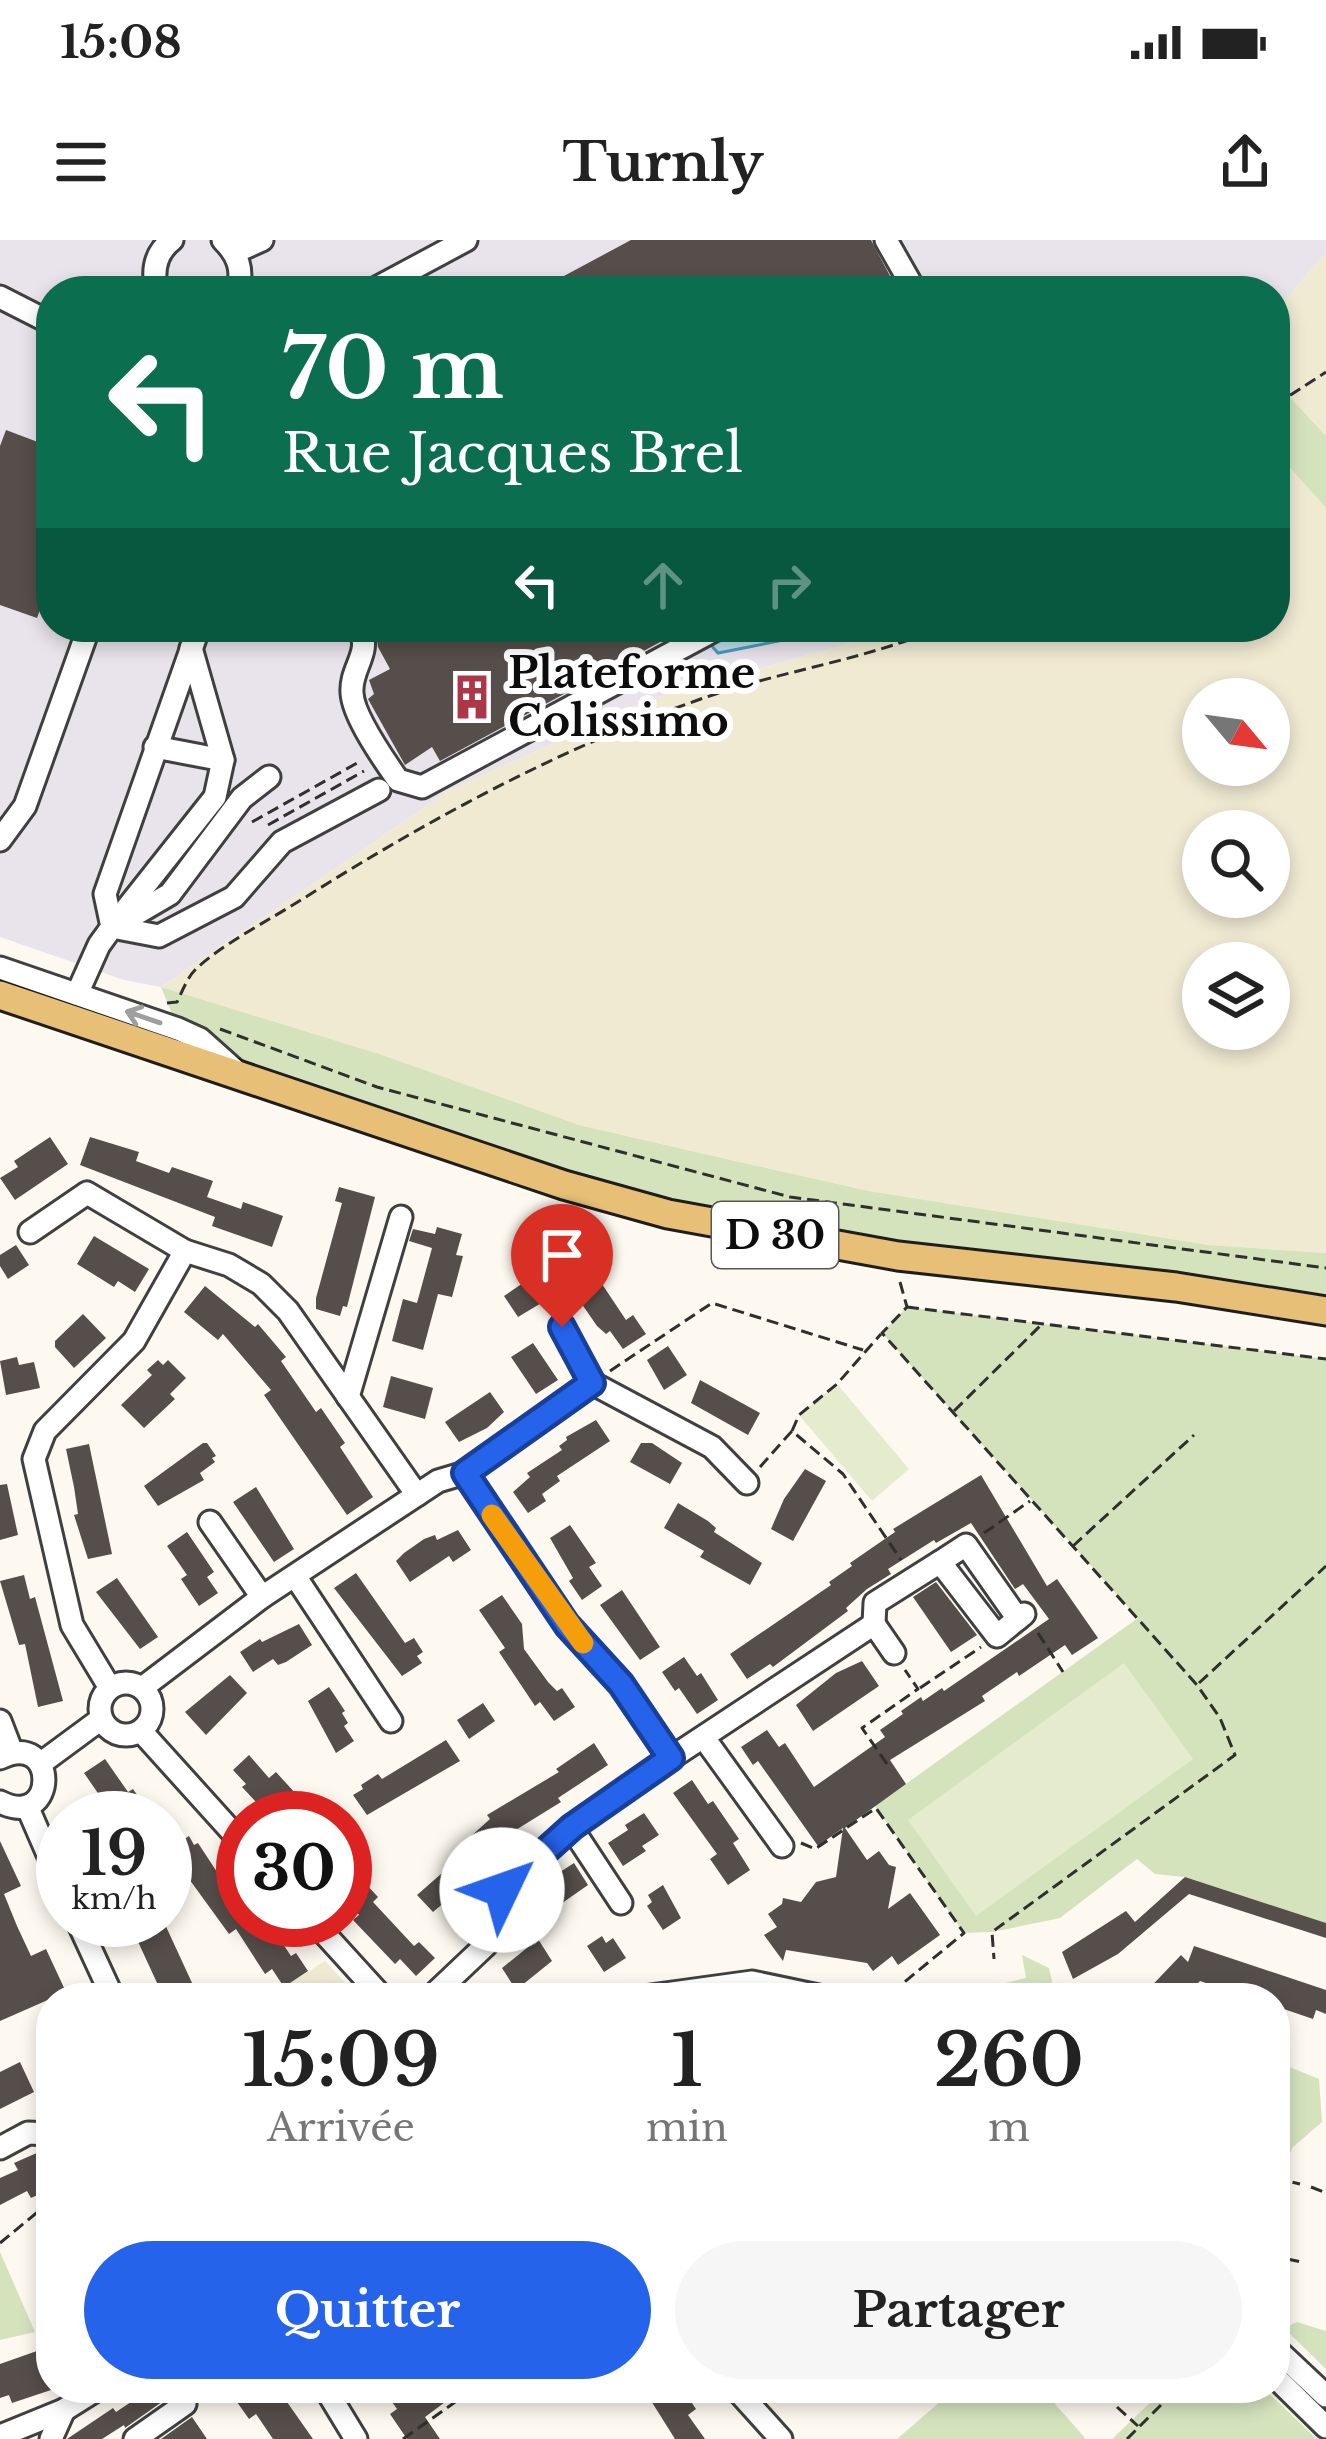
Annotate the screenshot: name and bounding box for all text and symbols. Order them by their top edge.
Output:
text: 15:08 [60,14,182,70]
icon: menu [48,129,114,195]
text: Turnly [563,129,763,196]
icon: share [1212,129,1278,195]
text: 70 m [282,317,504,421]
icon: left [84,324,240,480]
text: Rue Jacques Brel [282,420,743,487]
icon: left [504,552,570,618]
icon: ahead [630,552,696,618]
icon: right [756,552,822,618]
place label: Plateforme Colissimo [508,647,755,747]
building icon: Plateforme Colissimo [447,672,497,722]
north arrow [1182,678,1290,786]
map controls [1182,678,1290,1050]
button: search [1182,810,1290,918]
button: layers [1182,942,1290,1050]
one-way arrow [125,1004,163,1026]
road number: D 30 [712,1202,838,1268]
pin [511,1204,613,1327]
icon: arrive [529,1222,595,1288]
speed limit sign: 30 [216,1791,372,1947]
text: 19 [81,1817,147,1891]
position arrow [439,1827,565,1953]
text: km/h [71,1880,157,1917]
text: 15:09 [242,2016,440,2105]
text: 1 [671,2016,703,2105]
text: 260 [934,2016,1084,2105]
text: Arrivée [267,2103,415,2152]
text: min [646,2103,728,2152]
text: m [988,2103,1030,2152]
button: Quitter [84,2241,651,2379]
button: Partager [675,2241,1242,2379]

